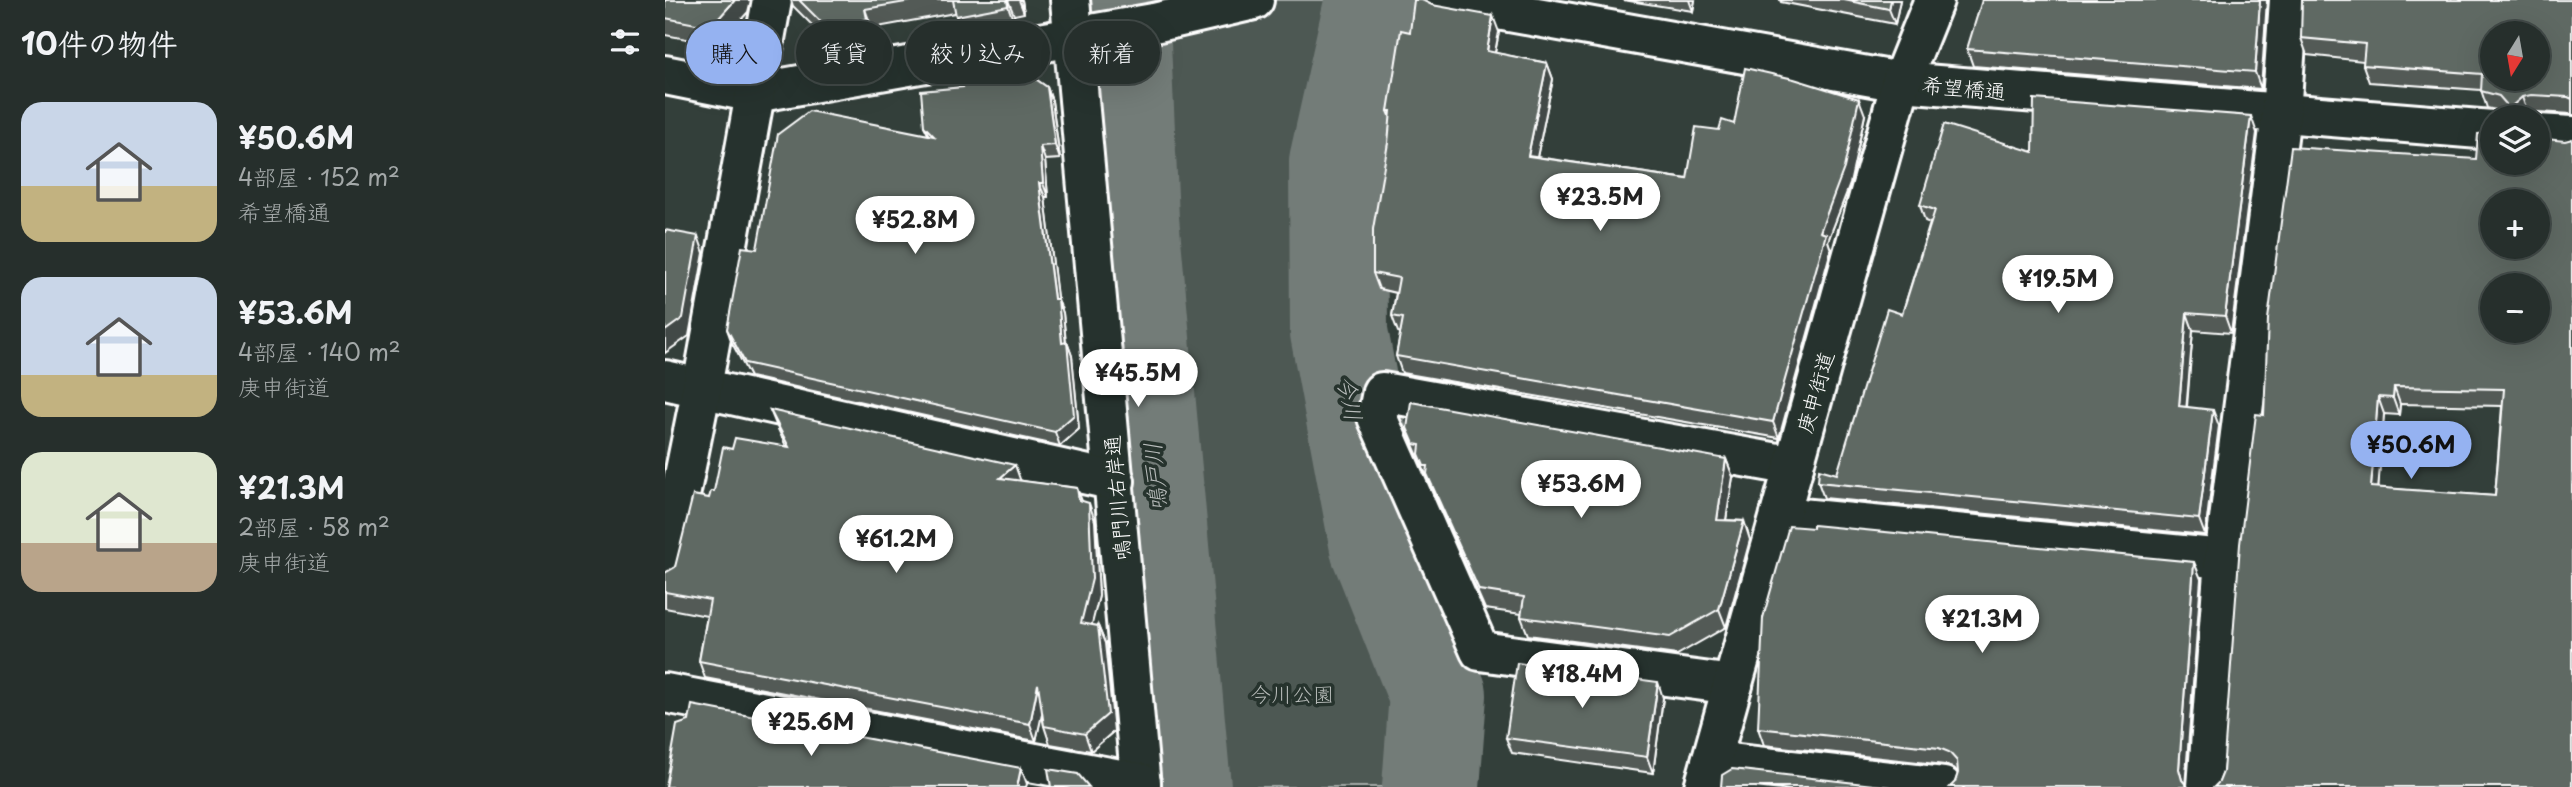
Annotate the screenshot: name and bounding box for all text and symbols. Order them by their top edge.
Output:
text: 10件の物件 [21,20,178,65]
chip: 購入 [686,21,782,84]
chip: 賃貸 [796,21,892,84]
chip: 絞り込み [906,21,1050,84]
chip: 新着 [1064,21,1160,84]
north arrow [2480,21,2550,91]
map controls [2480,21,2550,343]
icon: filters [606,23,644,61]
street label: 希望橋通 [1921,67,2007,107]
button: layers [2480,105,2550,175]
text: ¥50.6M [238,114,354,159]
icon: home [77,130,161,214]
text: 4部屋 · 152 m² [238,159,400,194]
pin: ¥23.5M [1543,174,1657,233]
text: ¥23.5M [1556,178,1644,213]
button: + [2480,189,2550,259]
text: 希望橋通 [238,194,330,229]
pin: ¥52.8M [858,196,972,256]
text: ¥52.8M [872,201,958,236]
pin: ¥19.5M [2001,256,2115,315]
text: ¥19.5M [2018,260,2098,295]
button: − [2480,273,2550,343]
text: ¥53.6M [238,289,353,334]
icon: home [77,305,161,389]
text: 4部屋 · 140 m² [238,334,401,369]
street label: 庚申街道 [1787,347,1841,437]
pin: ¥45.5M [1081,350,1195,409]
text: ¥45.5M [1095,354,1181,389]
text: 庚申街道 [238,369,330,404]
water label: 今川 [1329,372,1373,424]
pin: ¥50.6M [2354,421,2468,481]
text: ¥50.6M [2366,426,2456,461]
street label: 鳴門川右岸通 [1095,434,1137,562]
water label: 鳴戸川 [1134,441,1174,513]
pin: ¥53.6M [1524,461,1638,520]
text: ¥21.3M [238,464,345,509]
text: ¥53.6M [1537,465,1625,500]
icon: home [77,480,161,564]
text: 2部屋 · 58 m² [238,509,390,544]
pin: ¥61.2M [839,516,953,575]
text: ¥61.2M [855,520,937,555]
text: 庚申街道 [238,544,330,579]
pin: ¥21.3M [1925,596,2039,655]
text: ¥21.3M [1941,600,2023,635]
pin: ¥18.4M [1525,650,1639,710]
text: ¥18.4M [1541,655,1623,690]
park label: 今川公園 [1250,677,1334,709]
pin: ¥25.6M [754,698,868,758]
text: ¥25.6M [768,703,854,738]

